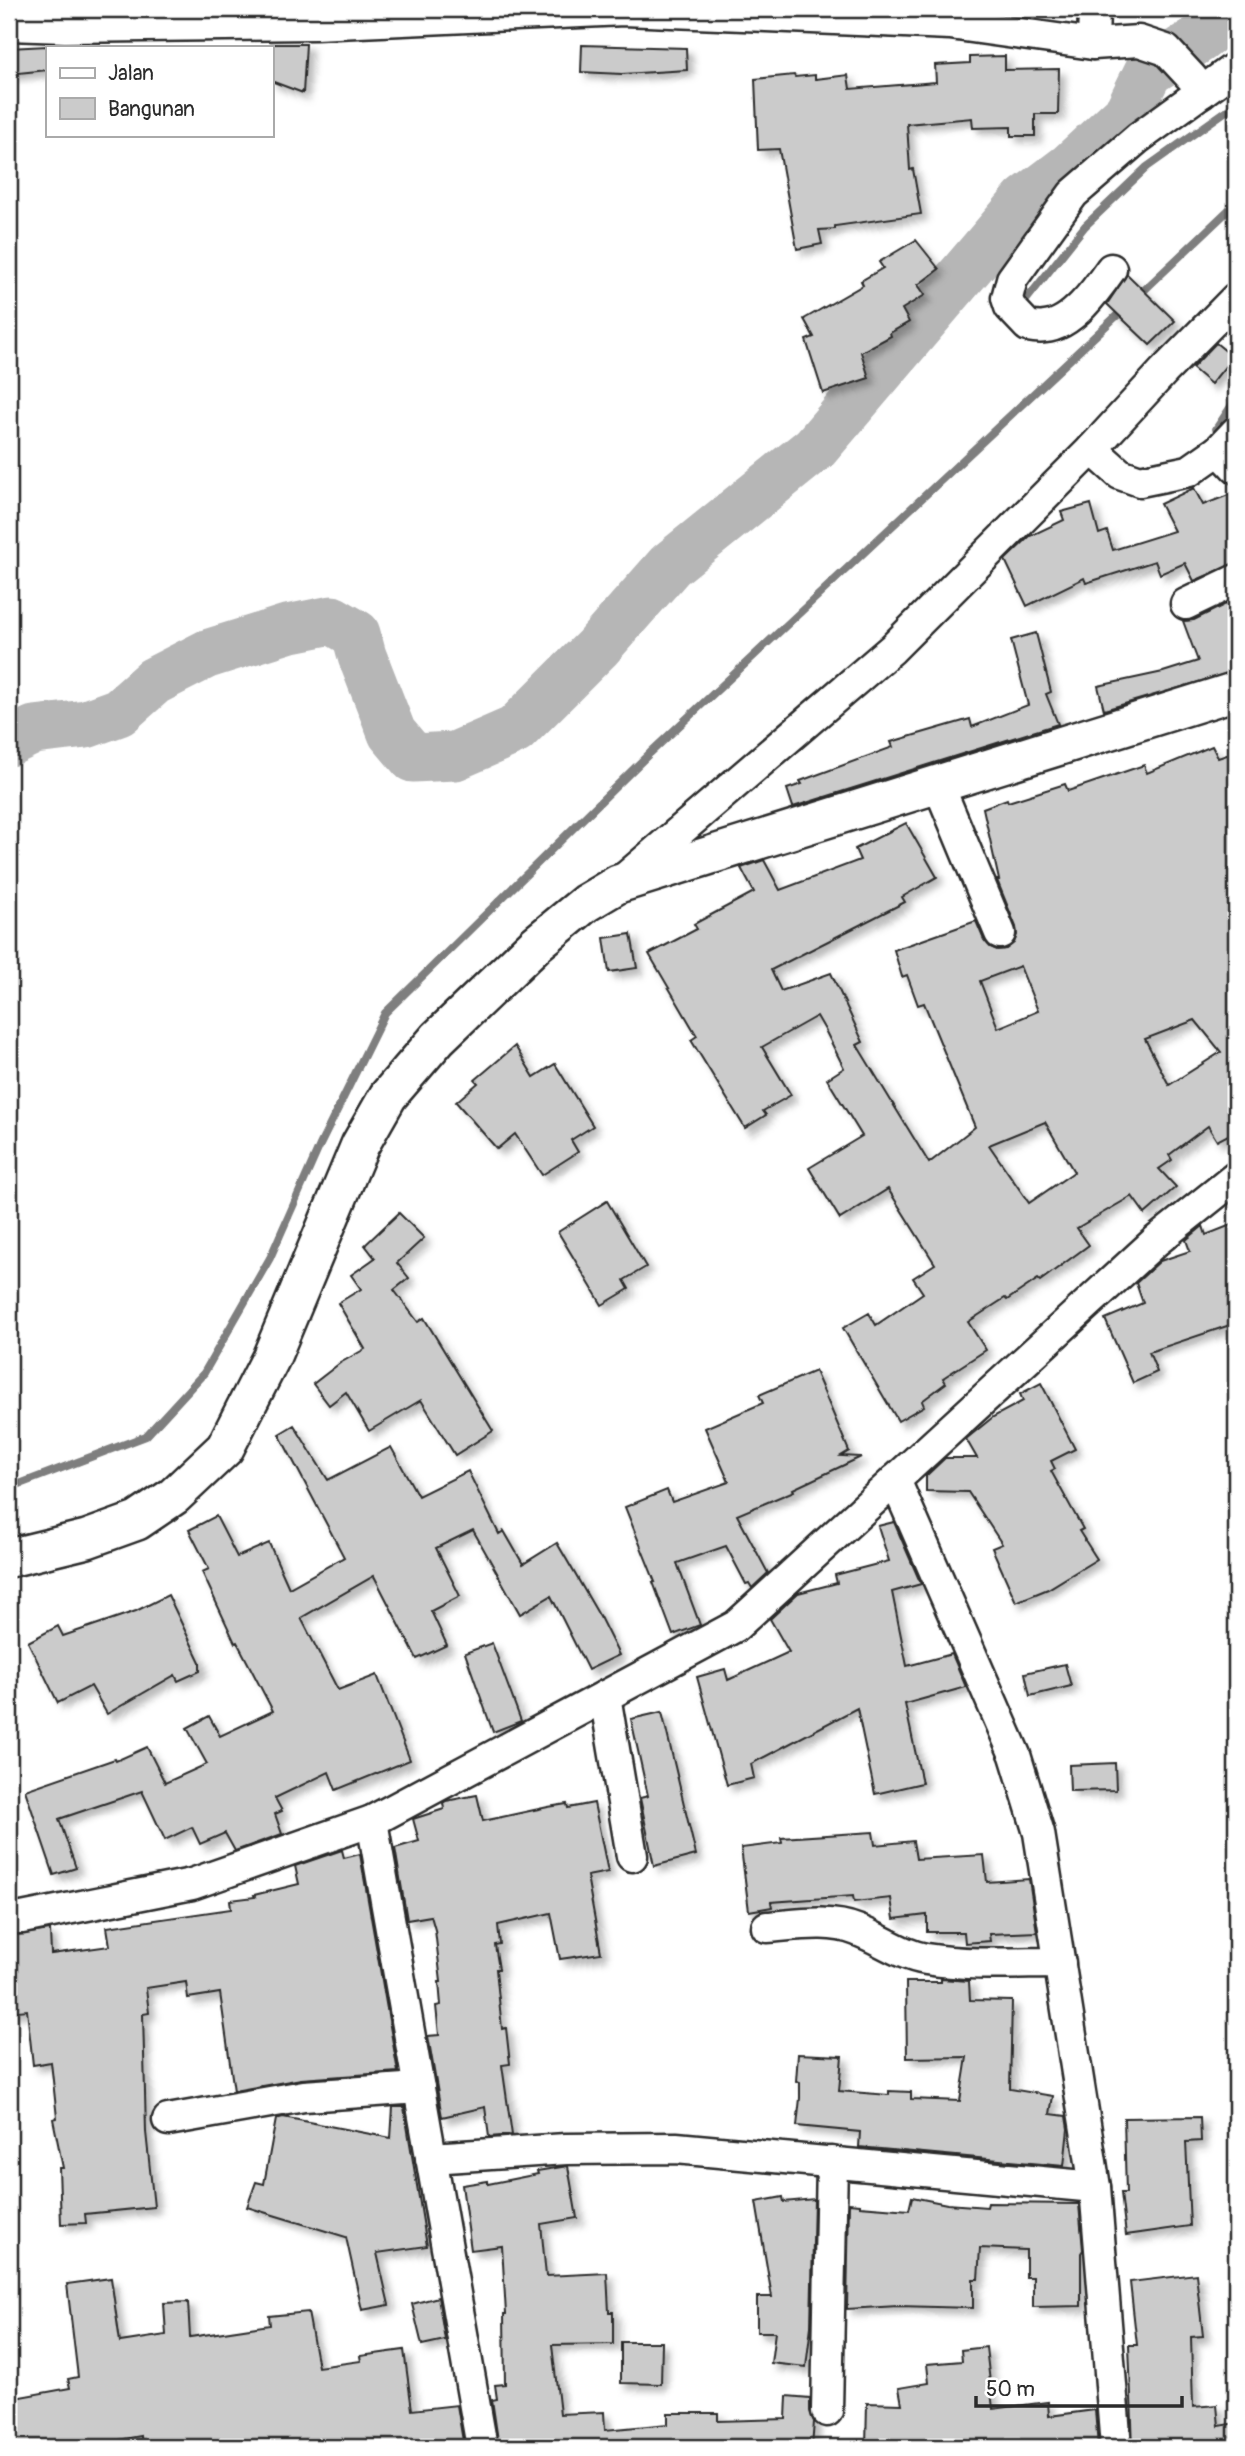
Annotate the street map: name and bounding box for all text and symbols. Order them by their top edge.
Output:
legend [46,46,273,136]
text: Jalan [108,60,154,87]
text: Bangunan [108,96,195,123]
scale bar [976,2365,1182,2409]
text: 50 m [986,2376,1035,2403]

